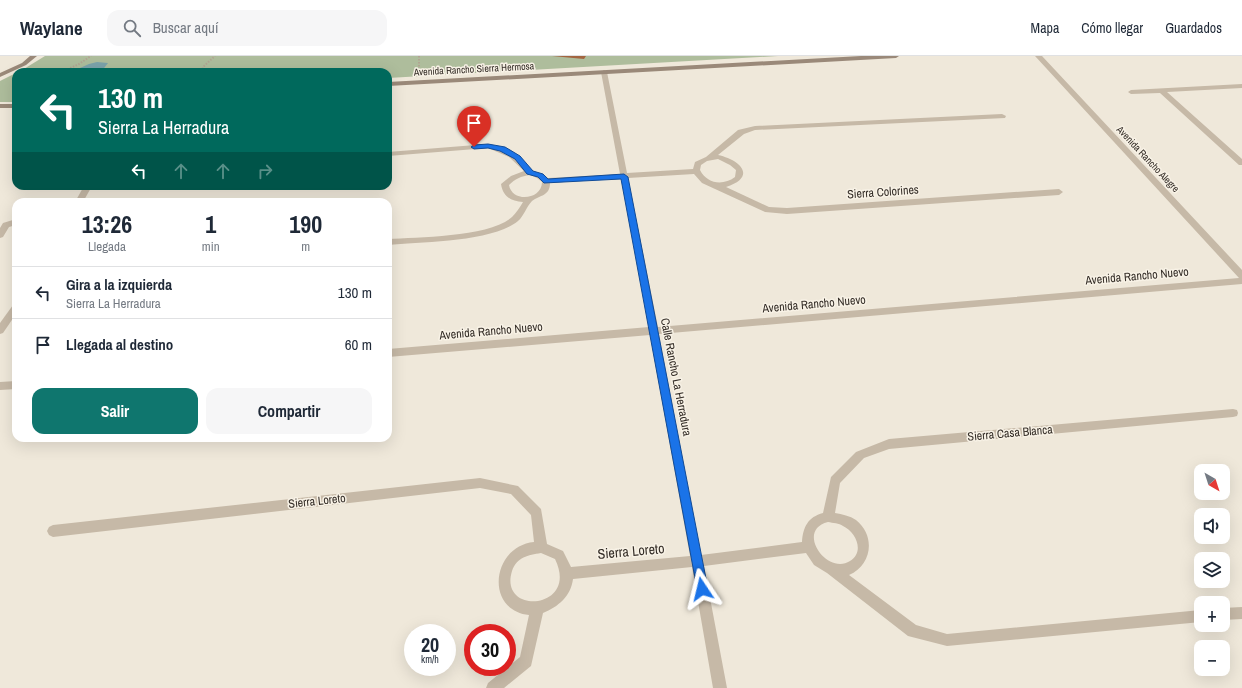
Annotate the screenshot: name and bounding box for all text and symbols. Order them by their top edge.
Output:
search box [107,10,387,46]
text: Waylane [20,15,83,41]
icon: search [121,17,143,39]
text: Buscar aquí [153,17,218,38]
text: Mapa [1031,19,1059,37]
text: Cómo llegar [1081,19,1143,37]
text: Guardados [1165,19,1222,37]
street label: Avenida Rancho Sierra Hermosa [412,59,535,79]
text: 130 m [98,79,163,117]
icon: left [32,84,84,136]
pin [457,106,491,147]
icon: arrive [463,112,485,134]
text: Sierra La Herradura [98,115,229,140]
street label: Avenida Rancho Alegre [1113,122,1182,195]
icon: left [128,160,150,182]
icon: ahead [170,160,192,182]
icon: ahead [212,160,234,182]
icon: right [254,160,276,182]
street label: Sierra Colorines [847,182,919,202]
text: 13:26 [82,208,132,240]
text: 1 [205,208,216,240]
text: 190 [289,208,322,240]
text: Llegada [88,238,126,255]
text: min [202,238,220,255]
text: m [301,238,310,255]
street label: Avenida Rancho Nuevo [1084,264,1189,289]
text: Gira a la izquierda [66,274,172,295]
icon: left [32,282,54,304]
text: 130 m [338,282,372,303]
street label: Avenida Rancho Nuevo [761,292,866,317]
text: Sierra La Herradura [66,295,161,312]
street label: Calle Rancho La Herradura [657,317,695,438]
street label: Avenida Rancho Nuevo [438,319,543,344]
icon: arrive [32,334,54,356]
text: Llegada al destino [66,334,173,355]
text: 60 m [345,334,372,355]
button: Salir [32,388,198,434]
button: Compartir [206,388,372,434]
street label: Sierra Casa Blanca [967,421,1054,445]
north arrow [1194,464,1230,500]
map controls [1194,464,1230,676]
street label: Sierra Loreto [288,490,346,512]
button: sound [1194,508,1230,544]
street label: Sierra Loreto [597,539,665,563]
button: layers [1194,552,1230,588]
position arrow [681,568,723,610]
button: + [1194,596,1230,632]
speed limit sign: 30 [464,624,516,676]
text: 20 [421,631,439,658]
button: − [1194,640,1230,676]
text: km/h [421,653,439,666]

